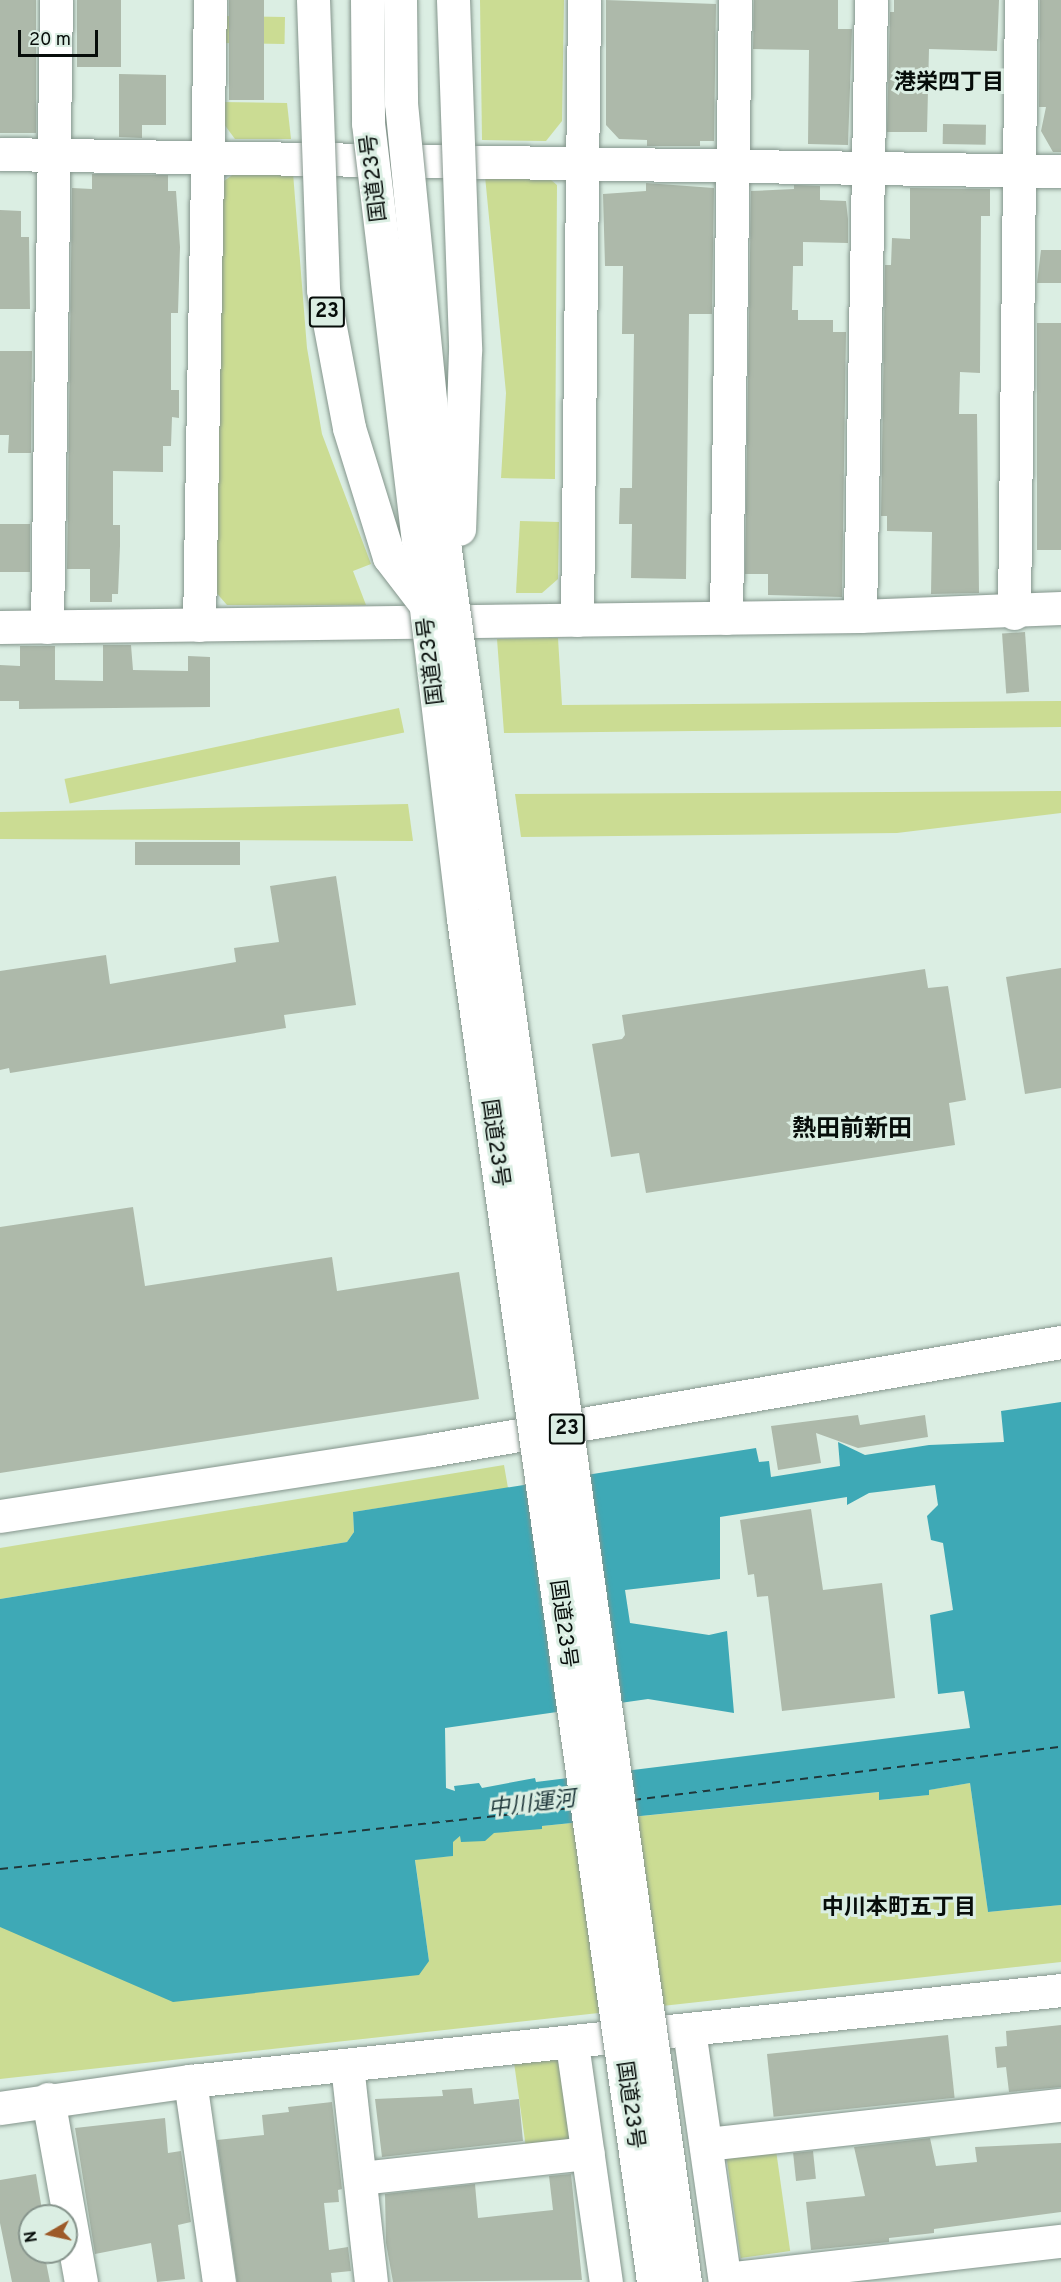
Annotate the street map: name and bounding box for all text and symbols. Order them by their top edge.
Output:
scale bar [21,18,100,56]
text: 20 m [29,29,71,52]
district label: 港栄四丁目 [894,71,1004,97]
street label: 国道23号 [357,133,393,223]
road number: 23 [308,295,346,329]
street label: 国道23号 [414,616,450,706]
street label: 国道23号 [475,1097,513,1189]
district label: 熱田前新田 [792,1117,912,1145]
road number: 23 [548,1412,586,1446]
street label: 国道23号 [543,1578,581,1670]
water label: 中川運河 [487,1787,577,1823]
district label: 中川本町五丁目 [822,1896,976,1922]
street label: 国道23号 [610,2059,648,2151]
north arrow [18,2204,78,2264]
text: N [21,2229,43,2244]

